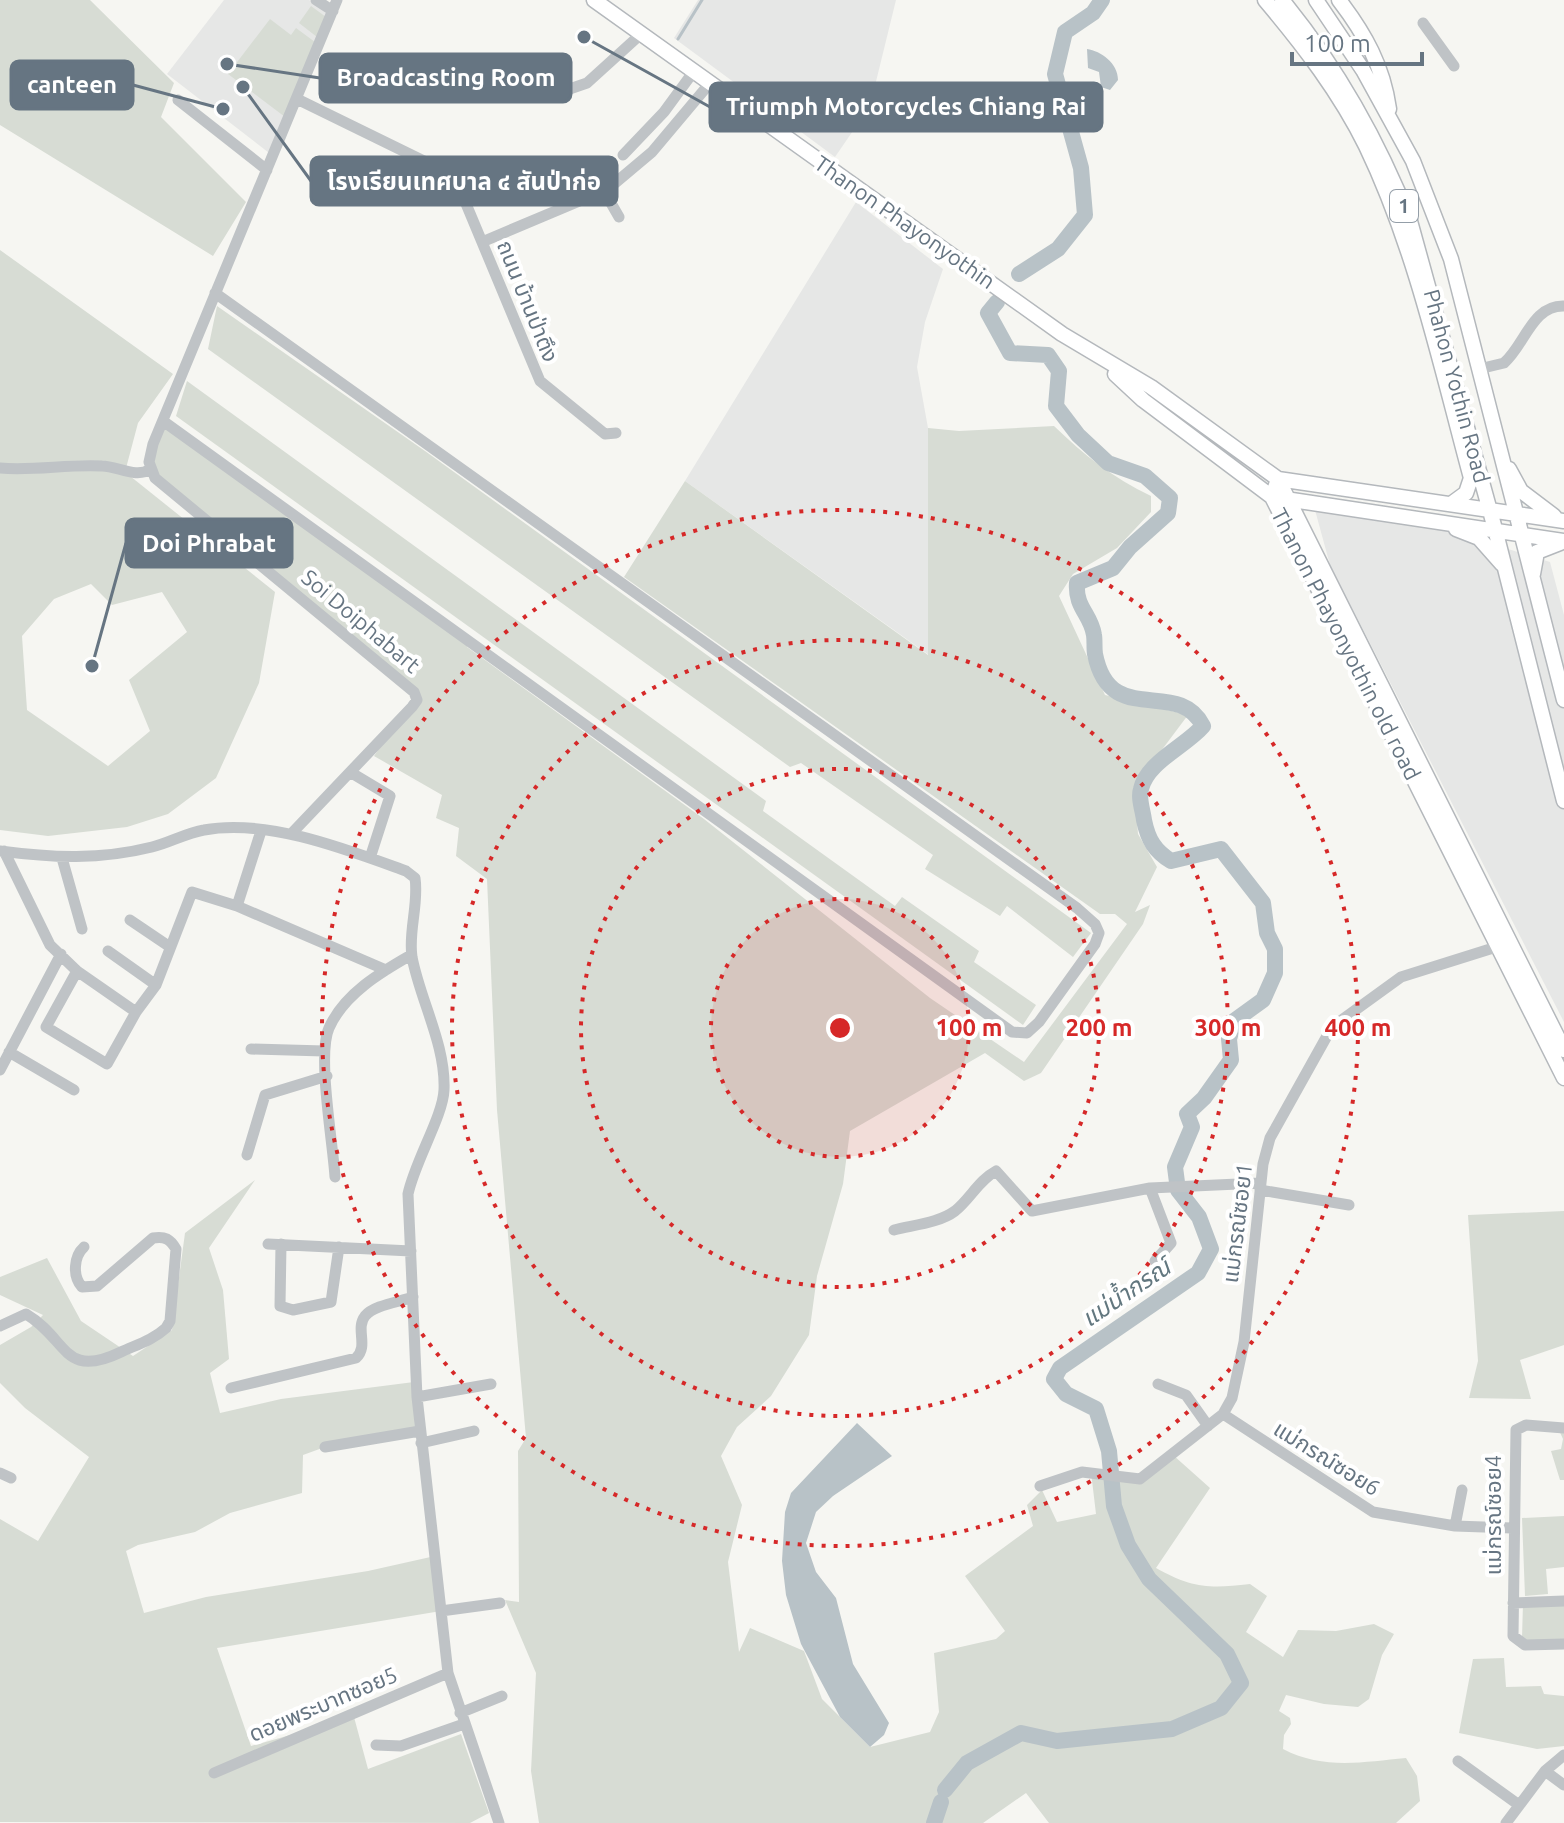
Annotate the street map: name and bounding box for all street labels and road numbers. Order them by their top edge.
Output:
street label: Thanon Phayonyothin [810,150,1000,293]
road number: 1 [1390,190,1418,222]
street label: ถนน บ้านป่าตึง [493,236,564,365]
street label: Phahon Yothin Road [1420,286,1495,485]
street label: Thanon Phayonyothin old road [1267,504,1426,784]
street label: Soi Doiphabart [297,564,426,677]
street label: แม่กรณ์ซอย1 [1217,1162,1256,1284]
street label: แม่กรณ์ซอย6 [1270,1415,1385,1500]
street label: แม่กรณ์ซอย4 [1480,1455,1505,1575]
street label: ดอยพระบาทซอย5 [245,1661,401,1746]

